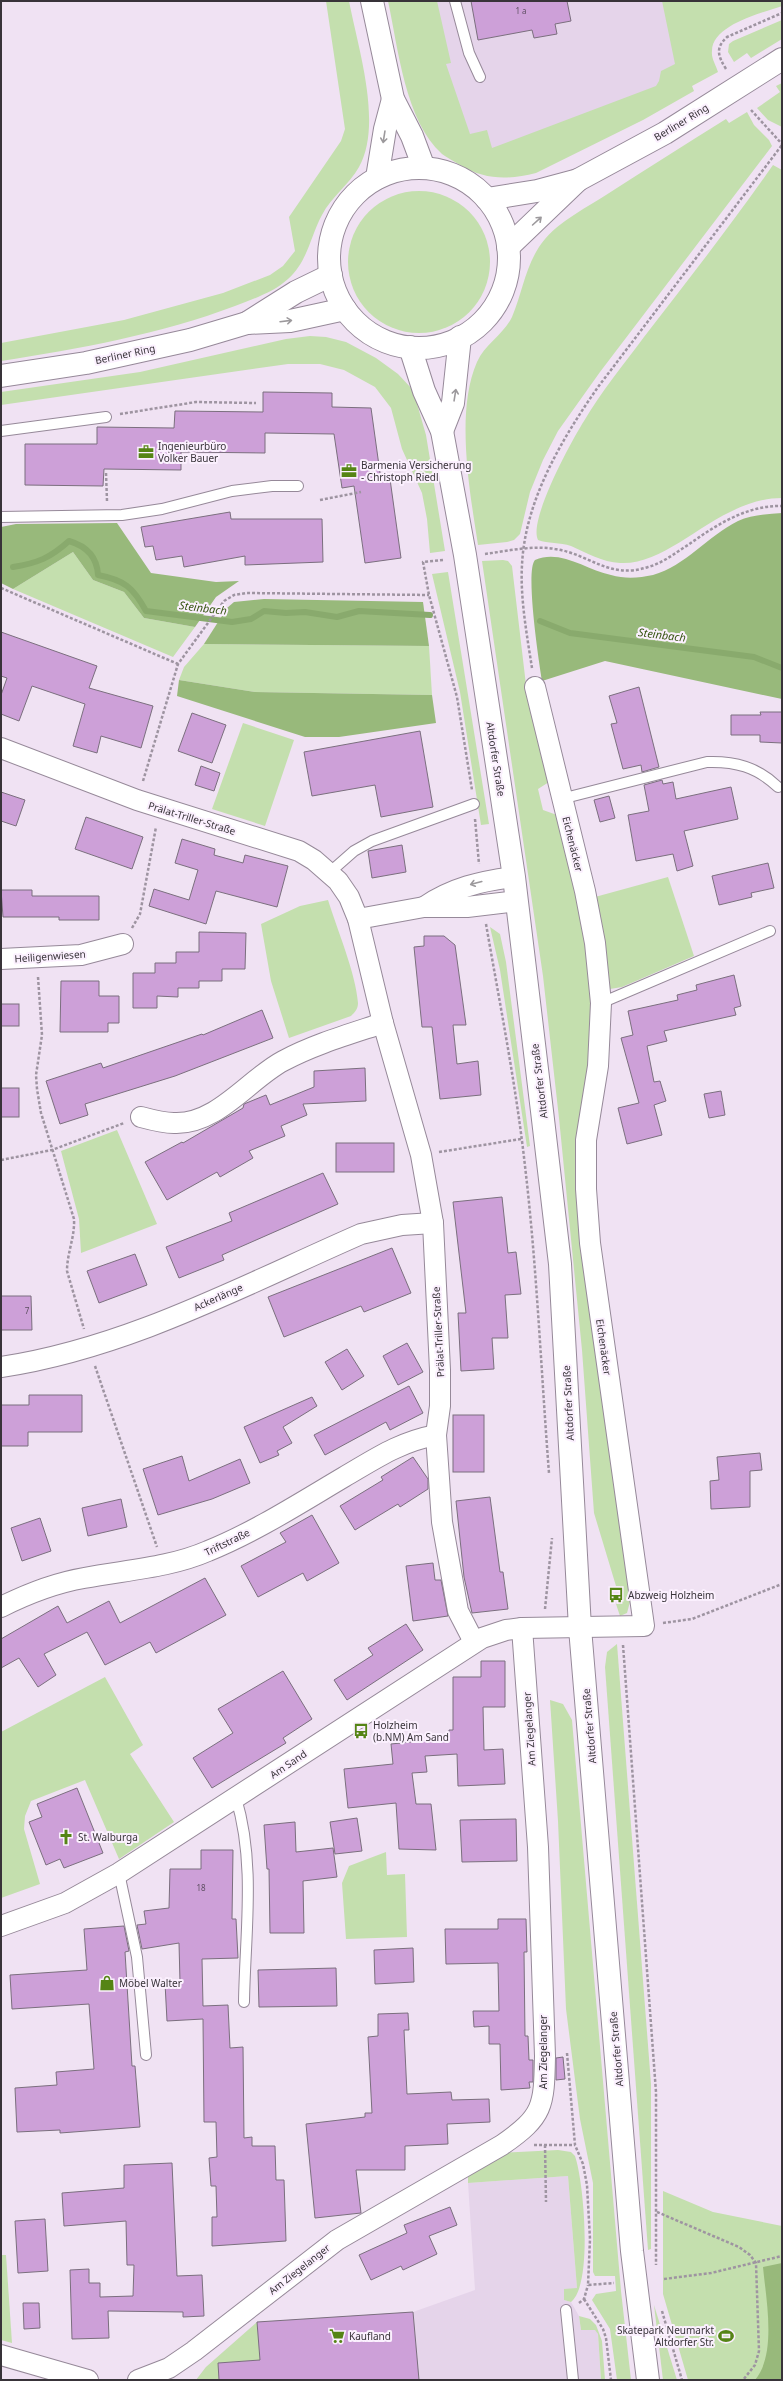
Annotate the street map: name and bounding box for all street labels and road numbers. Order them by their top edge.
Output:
street label: Berliner Ring [651,100,711,144]
street label: Berliner Ring [94,341,156,367]
street label: Altdorfer Straße [483,721,509,798]
street label: Prälat-Triller-Straße [147,798,238,838]
street label: Eichenäcker [559,815,587,873]
street label: Heiligenwiesen [14,947,86,965]
street label: Altdorfer Straße [527,1042,551,1119]
street label: Ackerlänge [191,1280,245,1314]
street label: Prälat-Triller-Straße [429,1286,447,1378]
street label: Eichenäcker [593,1318,615,1376]
street label: Altdorfer Straße [559,1365,577,1441]
street label: Triftstraße [202,1525,252,1559]
street label: Altdorfer Straße [579,1688,599,1764]
street label: Am Ziegelanger [519,1691,539,1767]
street label: Am Sand [267,1747,309,1781]
street label: Altdorfer Straße [606,2011,626,2087]
street label: Am Ziegelanger [536,2015,550,2089]
street label: Am Ziegelanger [265,2241,333,2297]

